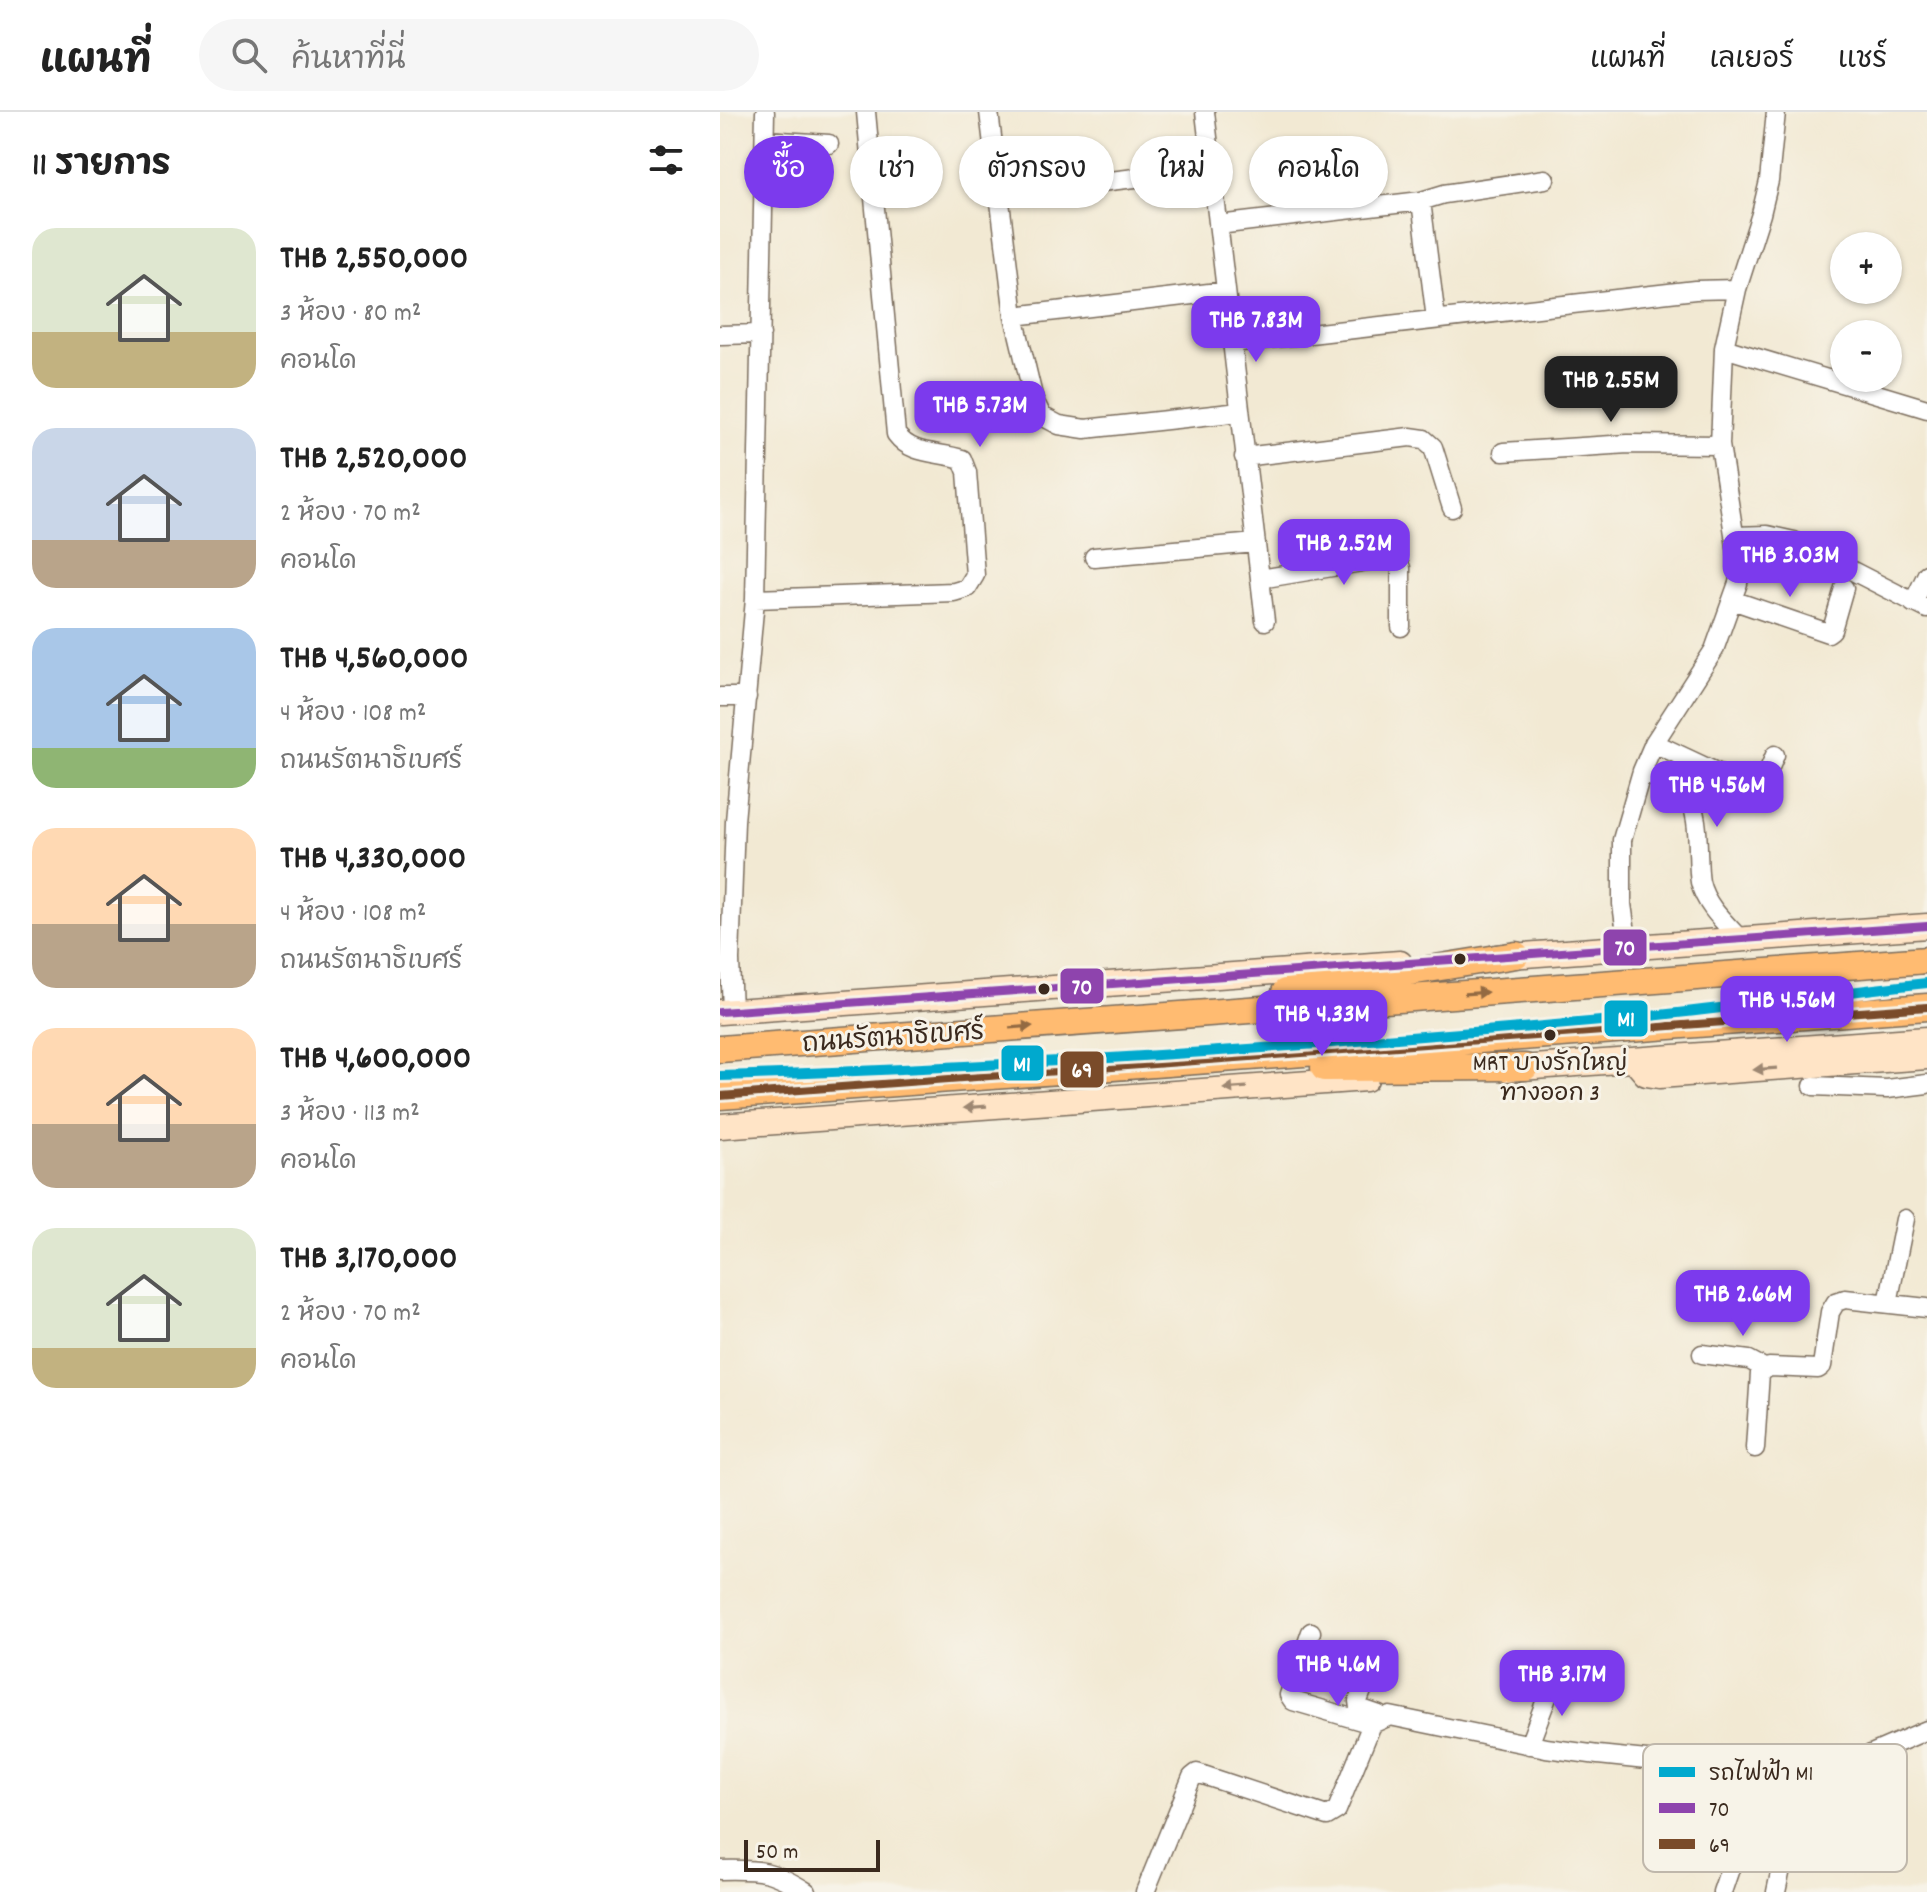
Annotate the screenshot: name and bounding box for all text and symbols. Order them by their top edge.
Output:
search box [199,19,759,91]
icon: search [227,33,271,77]
text: แผนที่ [40,36,151,91]
text: ค้นหาที่นี่ [291,41,405,84]
text: แผนที่ [1590,42,1665,82]
text: เลเยอร์ [1709,42,1794,82]
text: แชร์ [1838,42,1887,82]
chip: ซื้อ [744,136,834,208]
chip: เช่า [850,136,943,208]
chip: ตัวกรอง [959,136,1114,208]
chip: ใหม่ [1130,136,1233,208]
chip: คอนโด [1249,136,1388,208]
icon: filters [644,138,688,182]
text: 11 รายการ [32,143,171,192]
map controls [1830,232,1902,392]
button: + [1830,232,1902,304]
text: THB 2,550,000 [280,236,468,285]
icon: home [96,260,192,356]
text: 3 ห้อง · 80 m² [280,296,421,333]
pin: THB 7.83M [1164,296,1348,364]
text: THB 7.83M [1209,303,1303,340]
button: − [1830,320,1902,392]
text: คอนโด [280,344,357,381]
pin: THB 2.55M [1519,356,1703,424]
text: THB 2.55M [1563,363,1659,400]
pin: THB 5.73M [888,381,1072,449]
text: THB 5.73M [932,388,1028,425]
text: THB 2,520,000 [280,436,467,485]
icon: home [96,460,192,556]
text: 2 ห้อง · 70 m² [280,496,421,533]
pin: THB 2.52M [1252,519,1436,587]
text: THB 2.52M [1296,526,1392,563]
pin: THB 3.03M [1698,531,1882,599]
text: THB 3.03M [1741,538,1839,575]
text: คอนโด [280,544,357,581]
text: THB 4,560,000 [280,636,468,685]
icon: home [96,660,192,756]
text: 4 ห้อง · 108 m² [280,696,426,733]
text: ถนนรัตนาธิเบศร์ [280,744,462,781]
pin: THB 4.56M [1625,761,1809,829]
text: THB 4.56M [1668,768,1766,805]
text: THB 4,330,000 [280,836,466,885]
icon: home [96,860,192,956]
text: 4 ห้อง · 108 m² [280,896,426,933]
line badge: 70 [1602,928,1648,967]
text: 70 [1615,935,1635,966]
text: ถนนรัตนาธิเบศร์ [280,944,462,981]
unlabelled marker [1452,951,1468,967]
line badge: 70 [1059,967,1105,1005]
text: 70 [1072,974,1092,1005]
pin: THB 4.56M [1695,976,1879,1044]
unlabelled marker [1036,981,1052,997]
text: THB 4.56M [1738,983,1836,1020]
one-way arrow [1464,986,1489,999]
pin: THB 4.33M [1230,990,1414,1058]
text: THB 4.33M [1274,997,1370,1034]
line badge: M1 [1603,999,1649,1038]
text: M1 [1617,1006,1635,1037]
street label: ถนนรัตนาธิเบศร์ [801,1014,986,1064]
one-way arrow [1009,1020,1034,1033]
marker: MRT บางรักใหญ่ ทางออก 3 [1542,1027,1558,1043]
text: THB 4,600,000 [280,1036,471,1085]
line badge: M1 [1000,1044,1045,1082]
place label: MRT บางรักใหญ่ ทางออก 3 [1473,1046,1627,1112]
line badge: 69 [1059,1050,1105,1089]
text: M1 [1013,1051,1031,1082]
text: 69 [1072,1057,1092,1088]
icon: home [96,1060,192,1156]
one-way arrow [1753,1063,1778,1076]
one-way arrow [1222,1082,1247,1095]
text: 3 ห้อง · 113 m² [280,1096,420,1133]
one-way arrow [963,1101,988,1114]
text: คอนโด [280,1144,357,1181]
text: THB 3,170,000 [280,1236,458,1285]
icon: home [96,1260,192,1356]
pin: THB 2.66M [1651,1270,1835,1338]
text: THB 2.66M [1694,1277,1792,1314]
text: 2 ห้อง · 70 m² [280,1296,421,1333]
text: คอนโด [280,1344,357,1381]
pin: THB 4.6M [1255,1640,1421,1708]
text: THB 4.6M [1295,1647,1381,1684]
pin: THB 3.17M [1470,1650,1654,1718]
text: THB 3.17M [1518,1657,1606,1694]
legend [1643,1744,1907,1872]
text: รถไฟฟ้า M1 [1709,1757,1813,1791]
text: 70 [1709,1796,1729,1827]
text: 69 [1709,1832,1730,1863]
scale bar [744,1836,880,1872]
text: 50 m [756,1838,798,1869]

